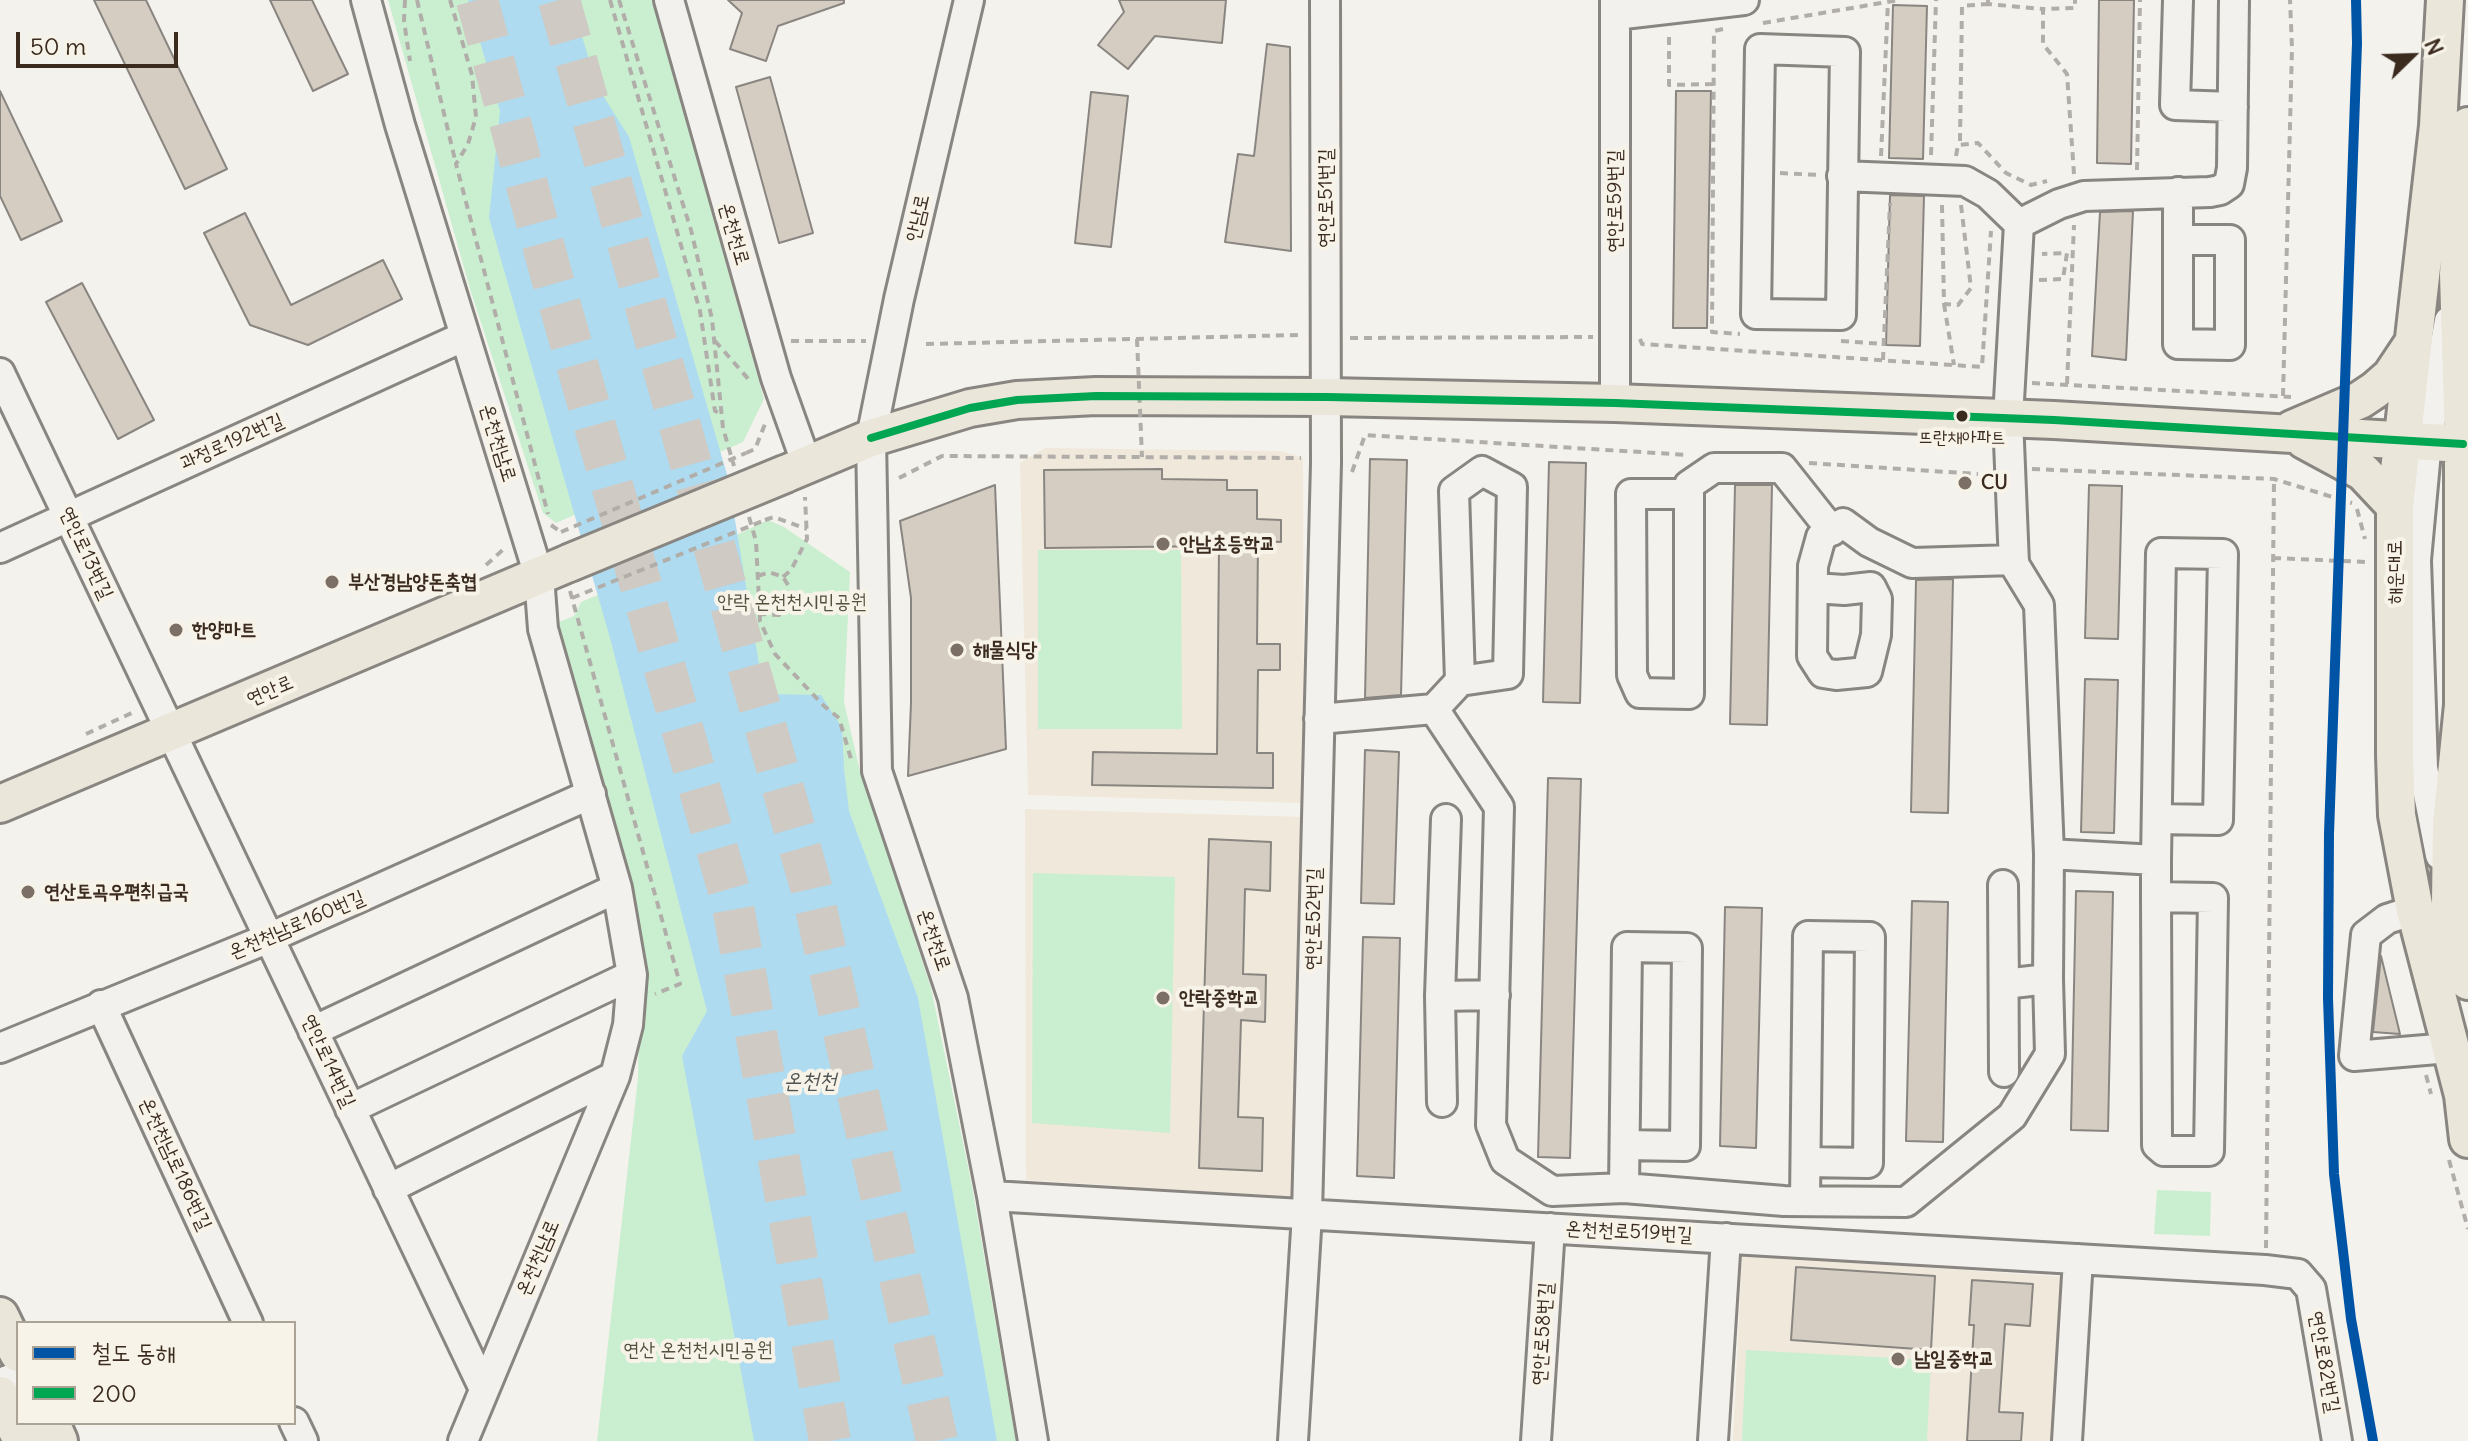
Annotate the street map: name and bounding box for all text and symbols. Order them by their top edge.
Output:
scale bar [20,16,182,66]
north arrow [2372,16,2452,96]
text: 50 m [30,31,86,61]
text: N [2418,34,2450,59]
street label: 연안로51번길 [1314,148,1338,248]
street label: 연안로59번길 [1603,149,1627,253]
street label: 안남로 [901,192,935,244]
street label: 온천천로 [714,200,754,268]
street label: 온천천남로 [475,401,521,485]
street label: 과정로192번길 [176,408,288,476]
marker: 뜨란채아파트 [1954,408,1970,424]
place label: 뜨란채아파트 [1919,427,2005,449]
place label: CU [1981,471,2008,495]
marker: CU [1956,474,1974,492]
street label: 연안로13번길 [54,503,118,603]
place label: 안남초등학교 [1179,532,1276,556]
marker: 안남초등학교 [1154,535,1172,553]
street label: 해운대로 [2383,540,2407,604]
place label: 부산경남양돈축협 [348,570,477,594]
marker: 부산경남양돈축협 [323,573,341,591]
park label: 안락 온천천시민공원 [717,590,867,614]
place label: 한양마트 [192,618,256,642]
marker: 한양마트 [167,621,185,639]
place label: 해물식당 [973,638,1037,662]
marker: 해물식당 [948,641,966,659]
street label: 연안로 [243,671,297,711]
street label: 연안로52번길 [1301,867,1327,971]
place label: 연산토곡우편취급국 [44,880,189,904]
marker: 연산토곡우편취급국 [19,883,37,901]
street label: 온천천남로160번길 [225,886,369,964]
street label: 온천천로 [912,906,956,974]
place label: 안락중학교 [1179,986,1259,1010]
marker: 안락중학교 [1154,989,1172,1007]
street label: 연안로14번길 [296,1011,360,1111]
water label: 온천천 [783,1069,837,1095]
street label: 온천천남로186번길 [134,1094,216,1234]
street label: 온천천남로 [511,1216,565,1300]
street label: 온천천로519번길 [1565,1217,1693,1247]
street label: 연안로58번길 [1527,1282,1559,1386]
street label: 연안로82번길 [2303,1309,2345,1415]
legend [16,1321,296,1425]
text: 철도 동해 [92,1337,175,1367]
park label: 연산 온천천시민공원 [623,1338,773,1362]
place label: 남일중학교 [1914,1347,1994,1371]
marker: 남일중학교 [1889,1350,1907,1368]
text: 200 [92,1378,137,1408]

